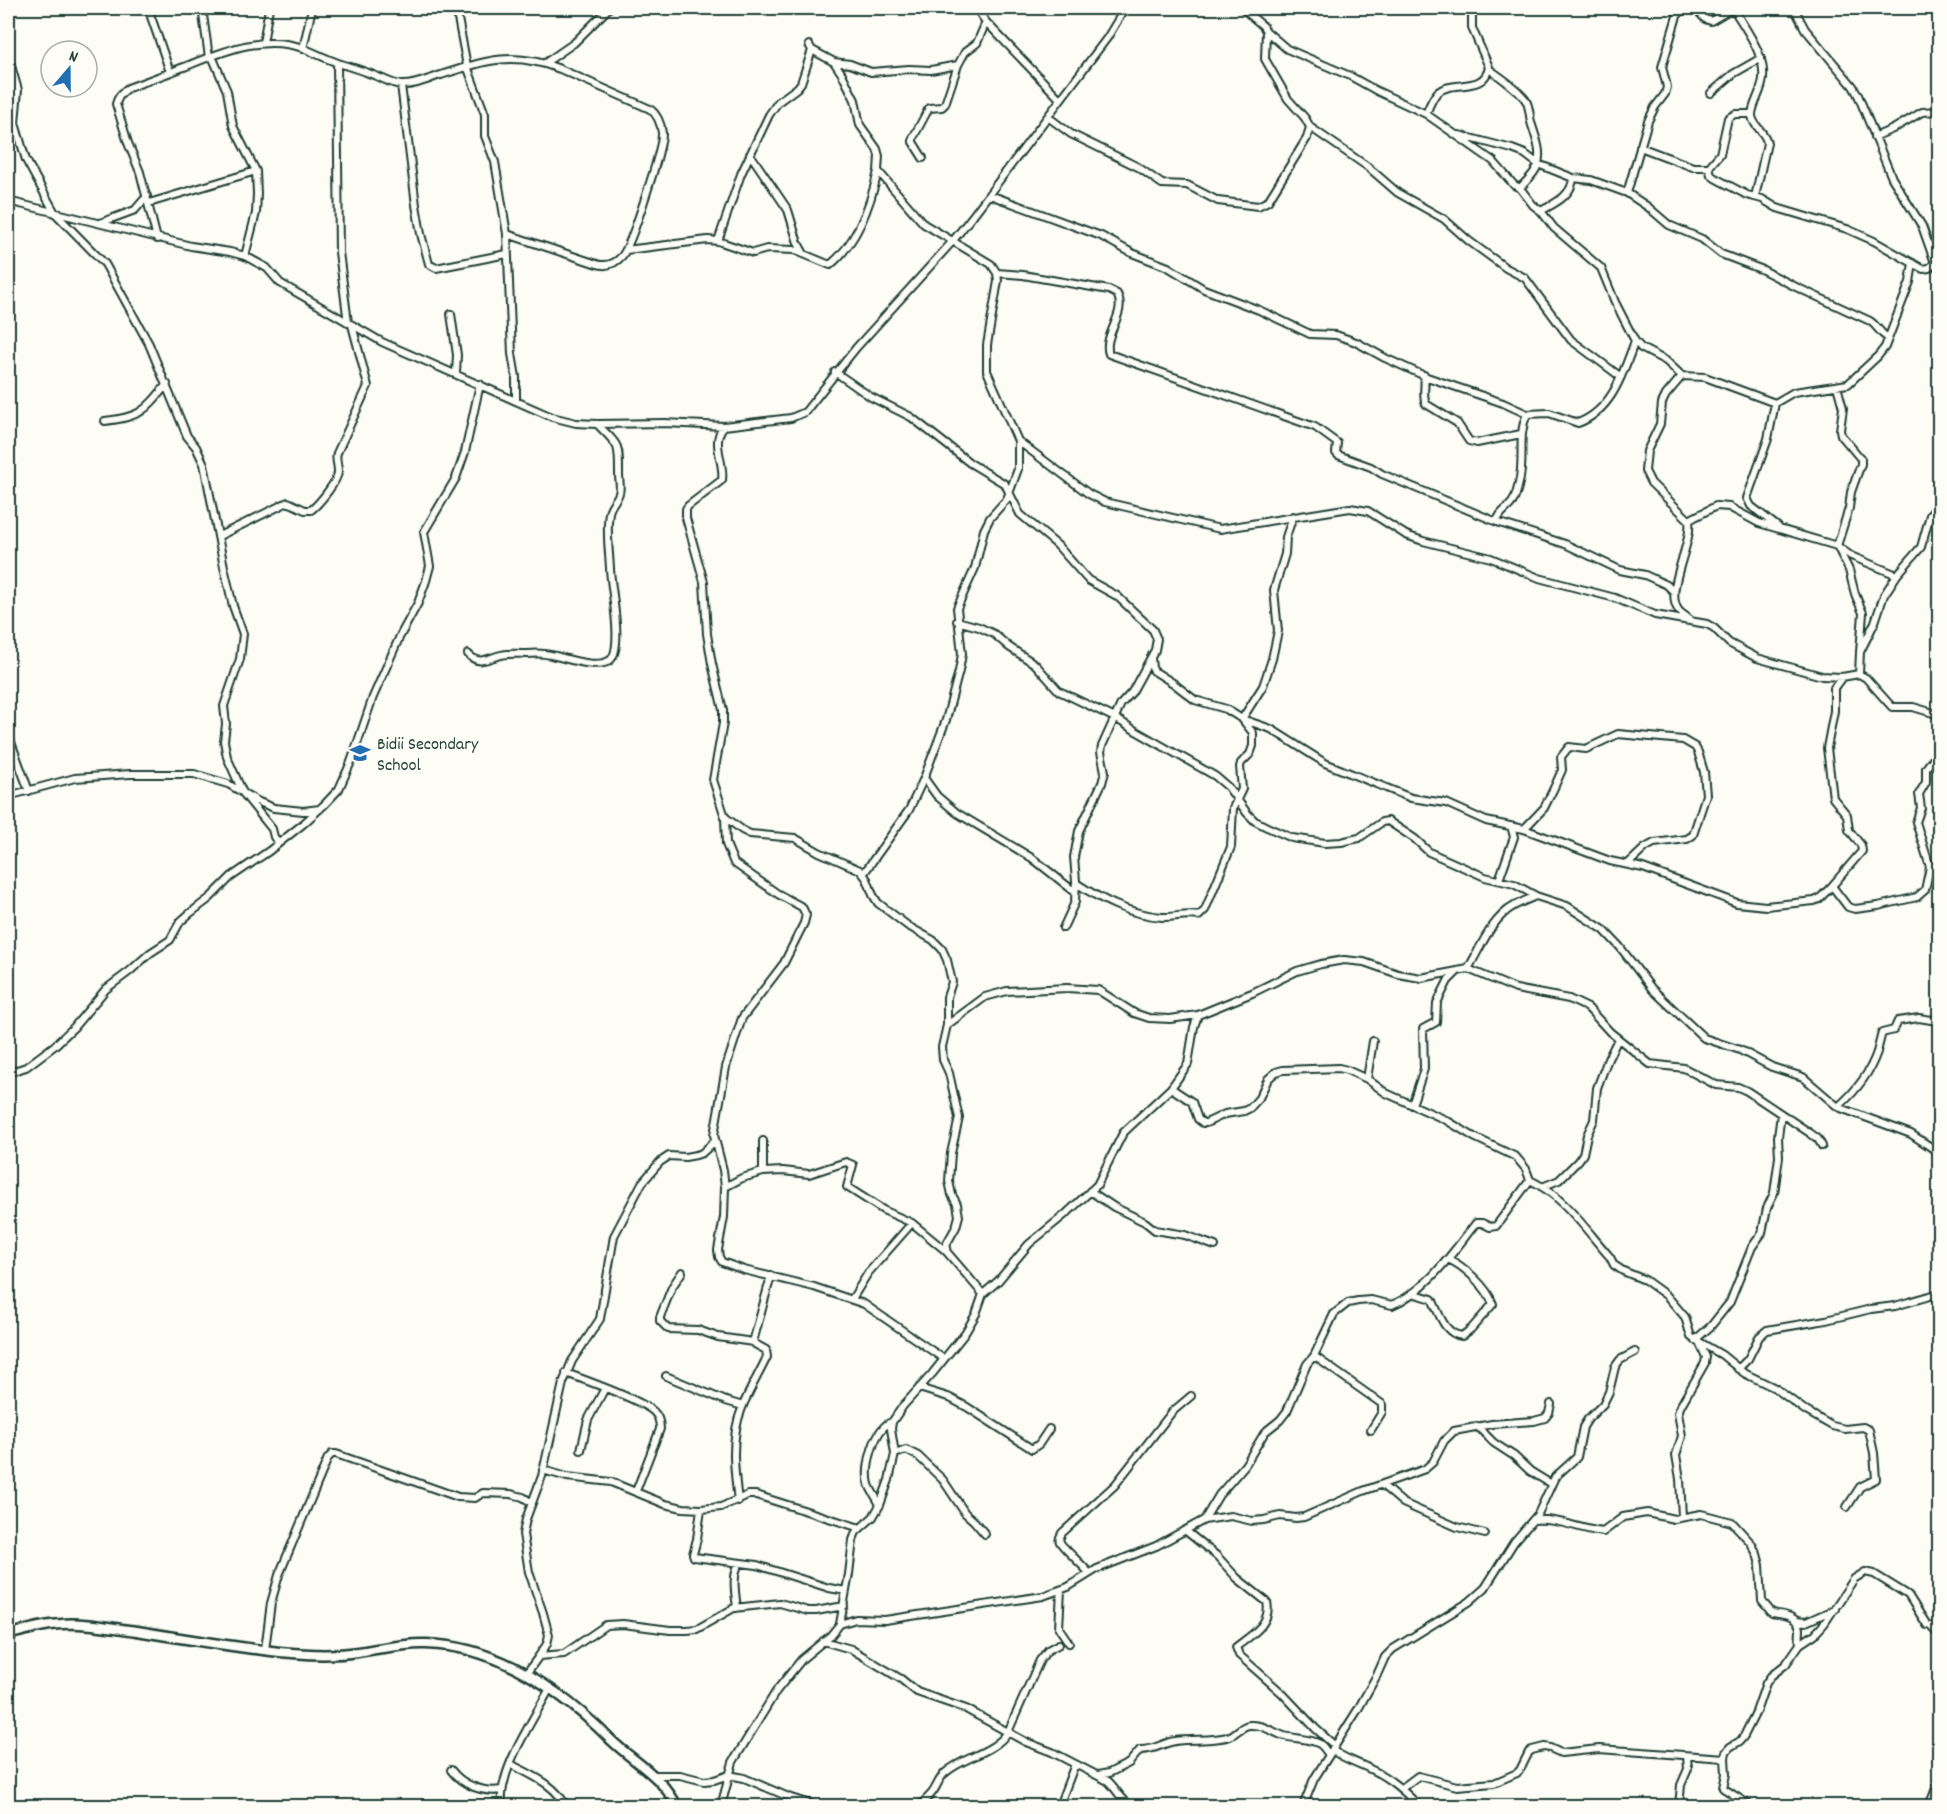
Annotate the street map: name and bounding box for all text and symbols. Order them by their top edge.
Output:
north arrow [39,39,99,99]
text: N [66,45,81,69]
place label: Bidii Secondary School [377,733,479,779]
school or university icon: Bidii Secondary School [348,741,372,765]

